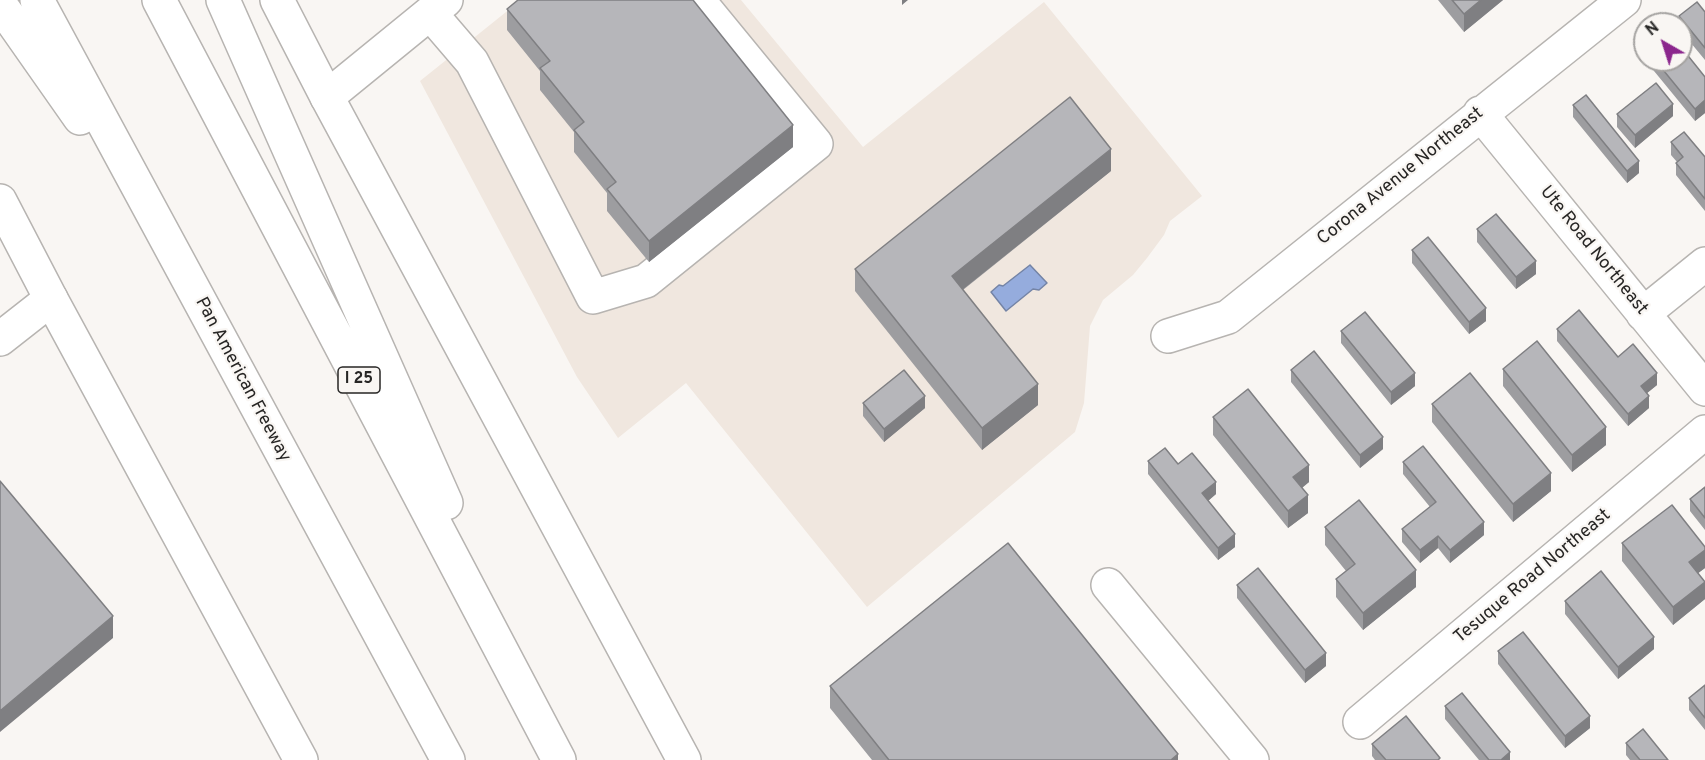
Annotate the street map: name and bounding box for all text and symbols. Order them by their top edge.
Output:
north arrow [1633,12,1693,72]
text: N [1642,18,1664,41]
street label: Corona Avenue Northeast [1314,103,1488,251]
street label: Ute Road Northeast [1534,182,1652,320]
street label: Pan American Freeway [189,294,295,466]
road number: I 25 [338,367,380,393]
street label: Tesuque Road Northeast [1450,505,1616,649]

